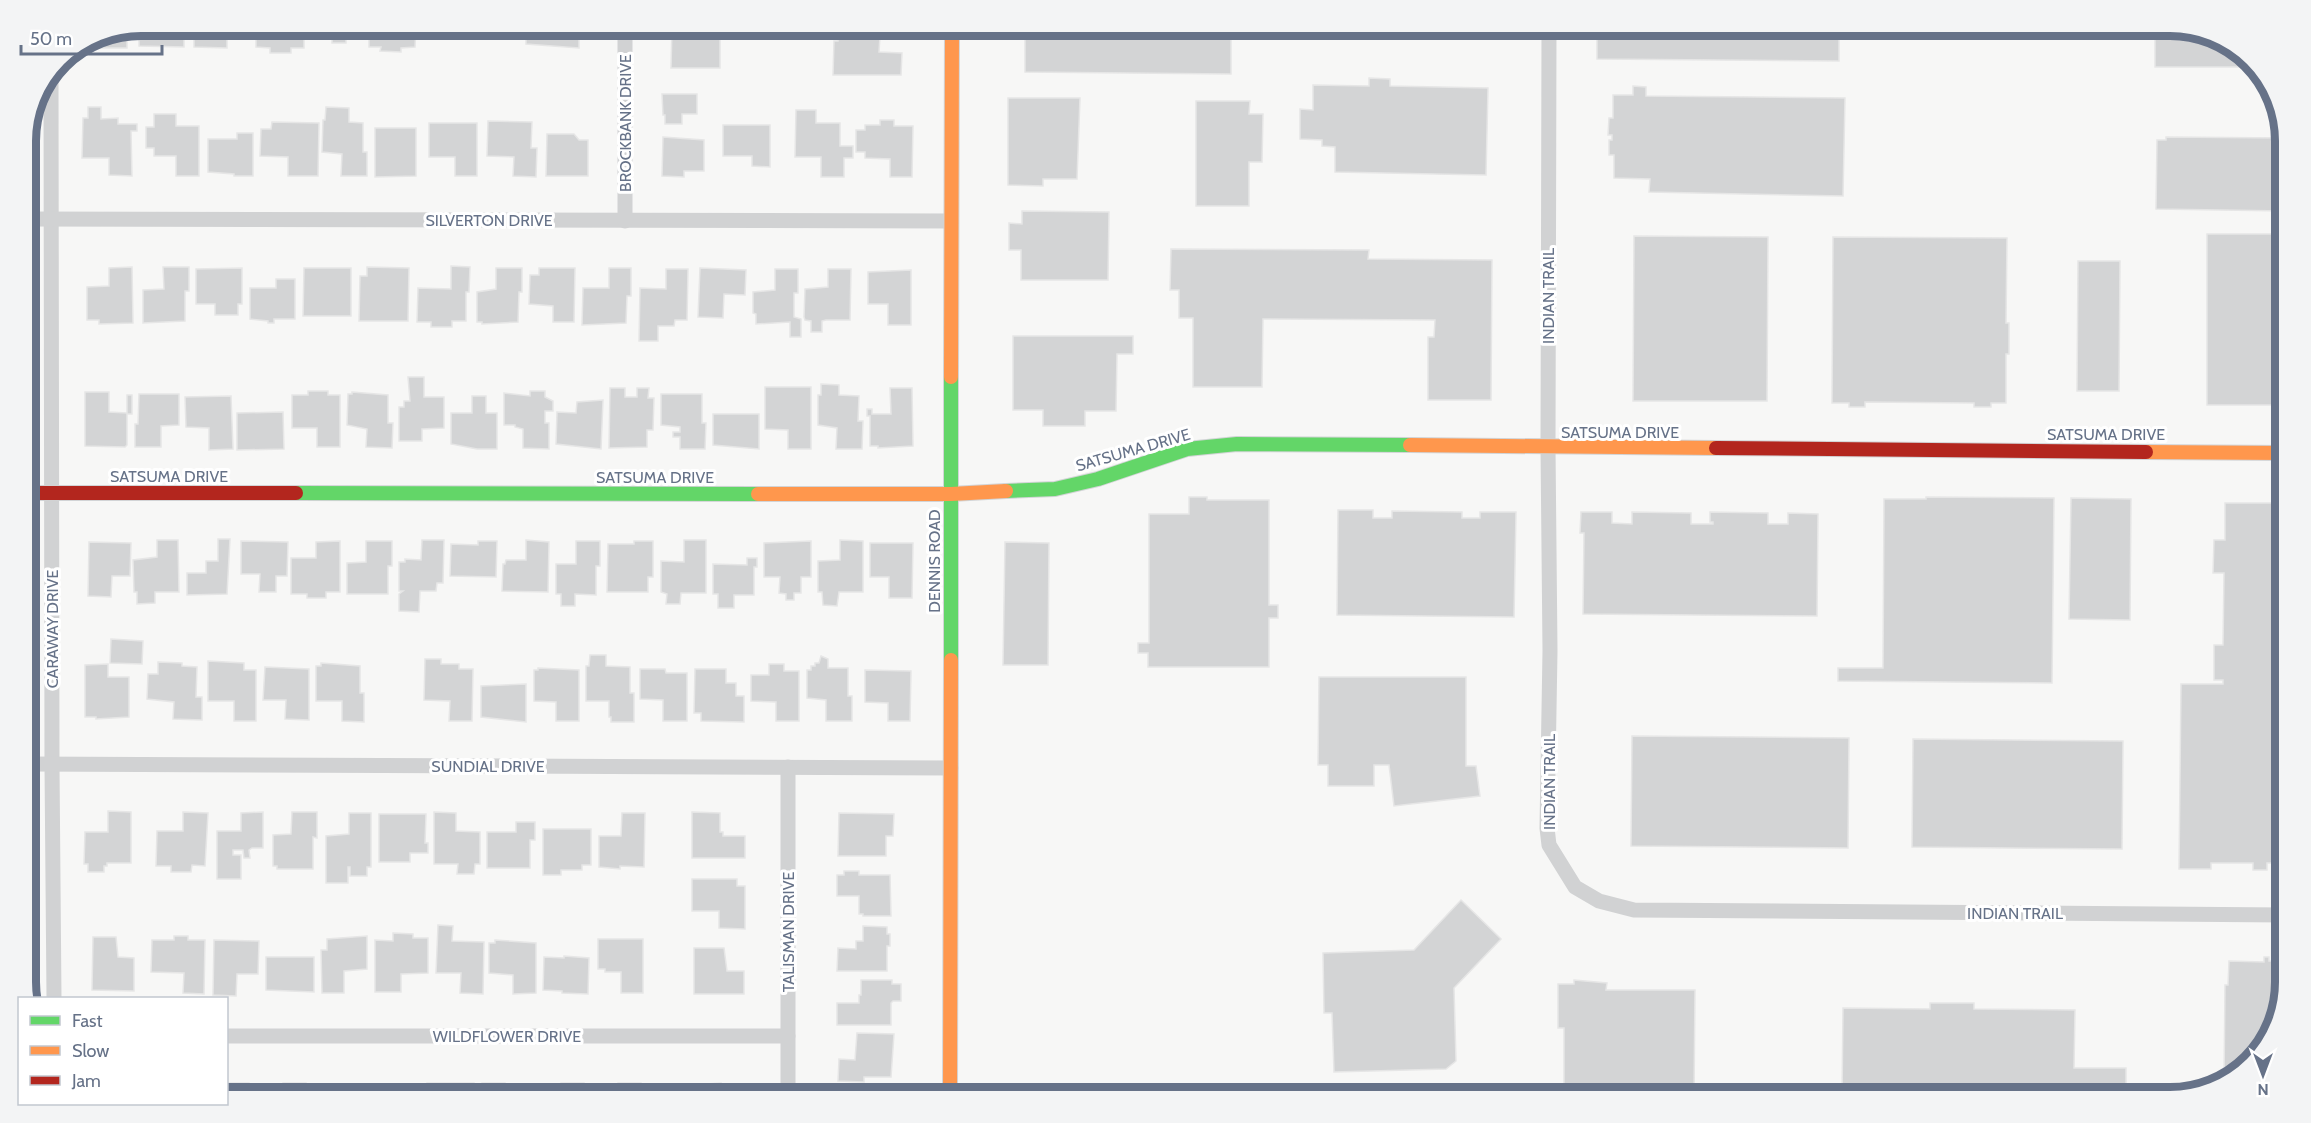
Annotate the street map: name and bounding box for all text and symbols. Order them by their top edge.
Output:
scale bar [21,18,162,56]
text: 50 m [30,28,72,50]
street label: BROCKBANK DRIVE [616,54,635,192]
street label: SILVERTON DRIVE [425,211,553,230]
street label: INDIAN TRAIL [1539,248,1558,344]
street label: SATSUMA DRIVE [1561,423,1679,442]
street label: SATSUMA DRIVE [1074,425,1193,475]
street label: SATSUMA DRIVE [2047,425,2165,444]
street label: SATSUMA DRIVE [110,467,228,486]
street label: SATSUMA DRIVE [596,468,714,487]
street label: DENNIS ROAD [925,509,944,613]
street label: CARAWAY DRIVE [43,570,62,688]
street label: INDIAN TRAIL [1540,734,1559,830]
street label: SUNDIAL DRIVE [431,757,545,776]
street label: TALISMAN DRIVE [779,872,798,992]
street label: INDIAN TRAIL [1967,904,2063,923]
legend [18,997,228,1105]
text: Fast [72,1010,103,1032]
street label: WILDFLOWER DRIVE [433,1027,581,1046]
text: Slow [72,1040,109,1062]
north arrow [2233,1045,2293,1105]
text: Jam [71,1070,101,1092]
text: N [2257,1080,2269,1099]

